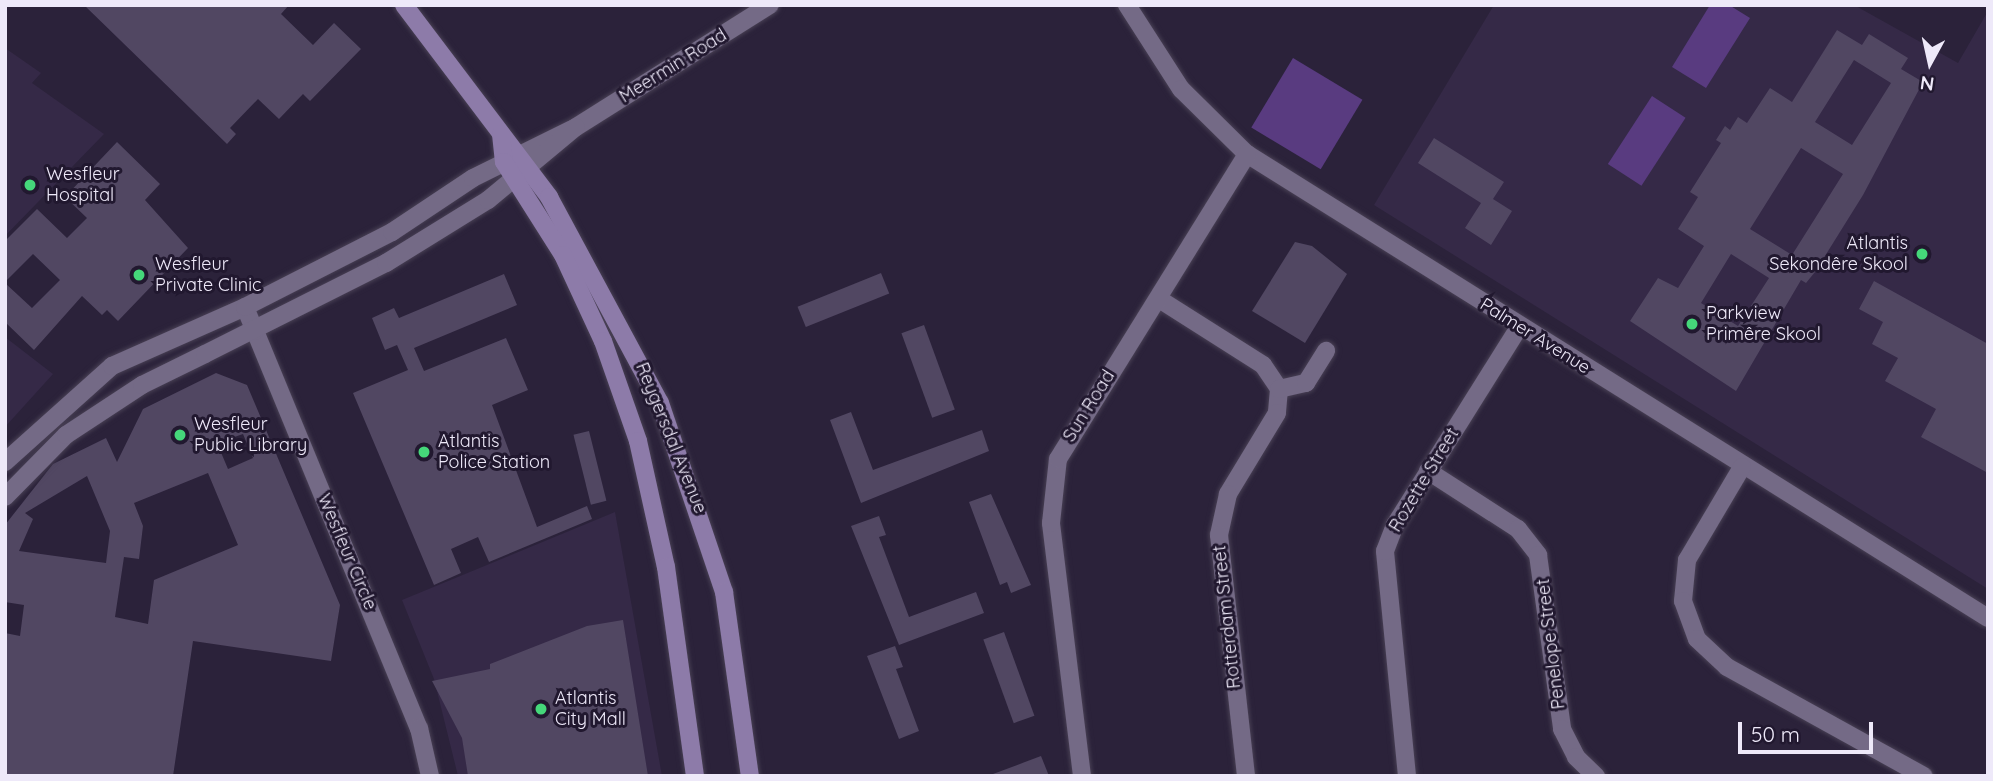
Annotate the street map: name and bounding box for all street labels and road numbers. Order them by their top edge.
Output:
street label: Meermin Road [615,24,731,108]
street label: Palmer Avenue [1476,294,1594,378]
street label: Reygersdal Avenue [631,359,711,517]
street label: Sun Road [1059,366,1119,446]
street label: Rozette Street [1384,424,1464,536]
street label: Wesfleur Circle [313,491,381,613]
street label: Rotterdam Street [1209,544,1245,690]
street label: Penelope Street [1532,578,1570,710]

